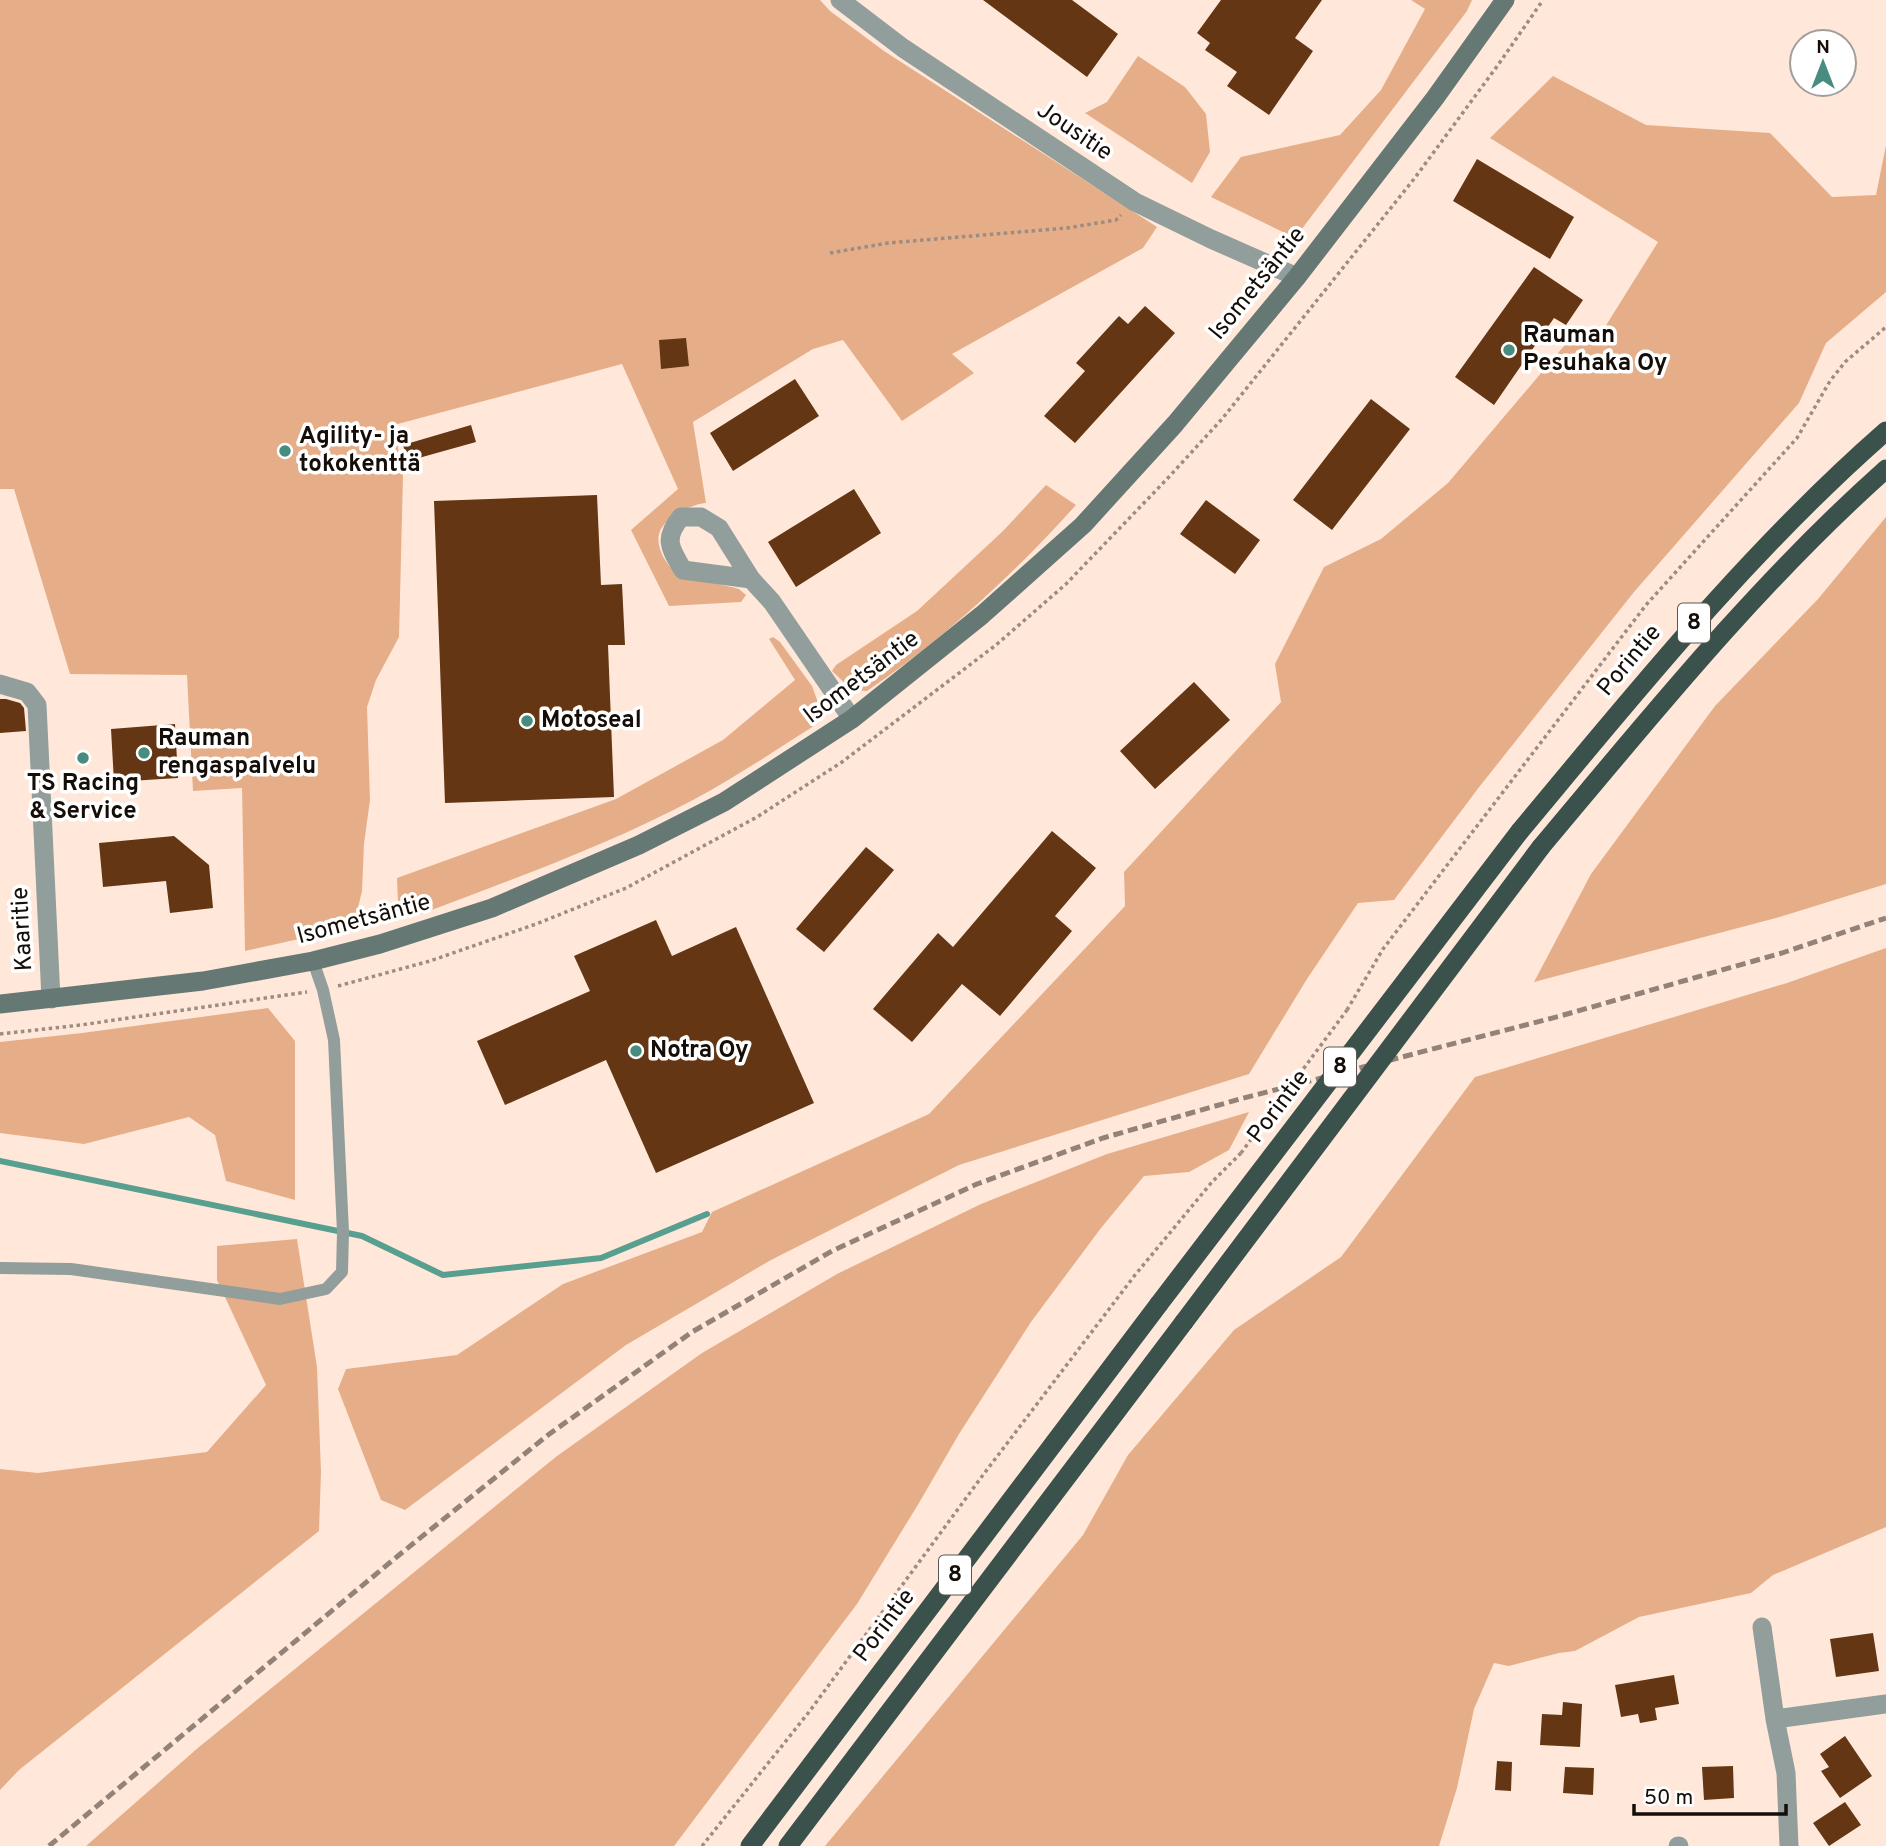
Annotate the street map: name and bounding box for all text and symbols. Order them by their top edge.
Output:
north arrow [1788,28,1858,98]
text: N [1816,36,1830,60]
street label: Jousitie [1030,96,1118,168]
street label: Isometsäntie [1203,221,1313,347]
place label: Rauman Pesuhaka Oy [1523,321,1668,379]
marker: Rauman Pesuhaka Oy [1501,342,1517,358]
place label: Agility- ja tokokenttä [299,422,421,480]
marker: Agility- ja tokokenttä [277,443,293,459]
road number: 8 [1678,604,1710,642]
street label: Porintie [1591,619,1669,703]
street label: Isometsäntie [798,625,926,731]
place label: Motoseal [541,706,642,736]
marker: Motoseal [519,713,535,729]
place label: Rauman rengaspalvelu [158,724,316,782]
marker: Rauman rengaspalvelu [136,745,152,761]
marker: TS Racing & Service [75,750,91,766]
place label: TS Racing & Service [27,769,139,827]
street label: Kaaritie [6,886,40,972]
street label: Isometsäntie [294,888,434,952]
place label: Notra Oy [650,1036,749,1066]
marker: Notra Oy [628,1043,644,1059]
road number: 8 [1324,1048,1356,1086]
street label: Porintie [1242,1064,1316,1150]
road number: 8 [939,1556,971,1594]
street label: Porintie [848,1583,922,1669]
scale bar [1634,1772,1786,1816]
text: 50 m [1644,1785,1693,1812]

